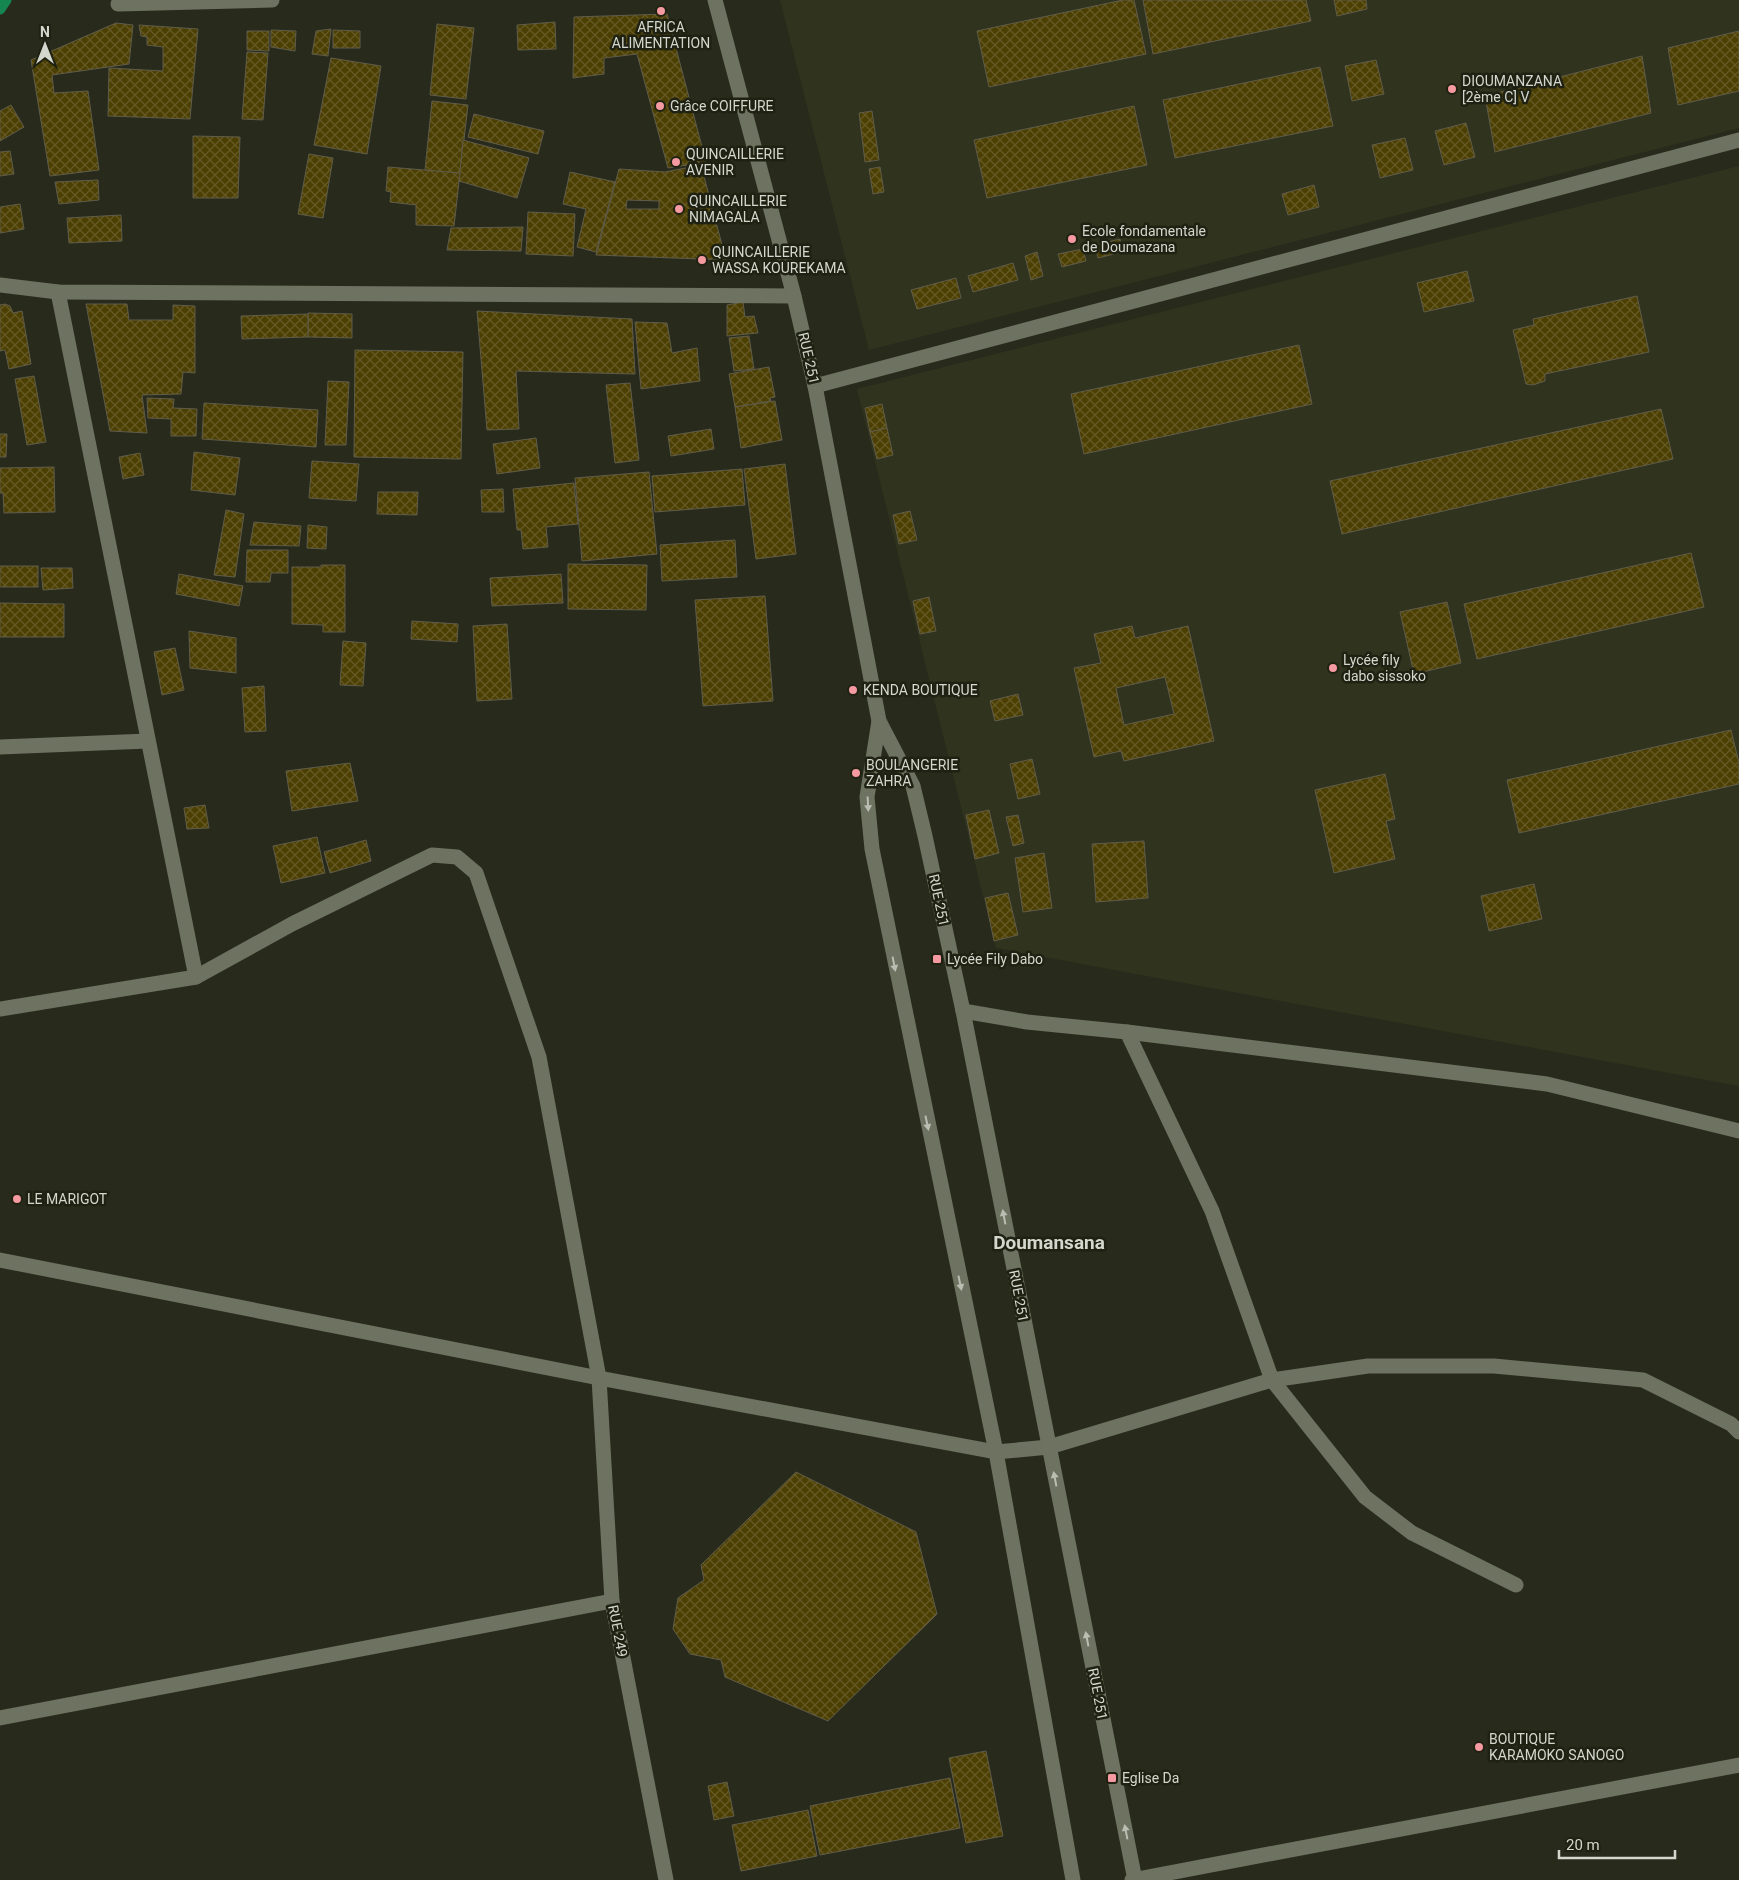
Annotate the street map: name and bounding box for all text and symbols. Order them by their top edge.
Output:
marker: AFRICA ALIMENTATION [655,5,667,17]
place label: AFRICA ALIMENTATION [612,19,710,51]
north arrow [20,20,70,70]
text: N [40,24,50,40]
place label: DIOUMANZANA [2ème C] V [1462,73,1562,105]
marker: DIOUMANZANA [2ème C] V [1446,83,1458,95]
place label: Grâce COIFFURE [670,98,774,114]
marker: Grâce COIFFURE [654,100,666,112]
place label: QUINCAILLERIE AVENIR [686,146,784,178]
marker: QUINCAILLERIE AVENIR [670,156,682,168]
place label: QUINCAILLERIE NIMAGALA [689,193,787,225]
marker: QUINCAILLERIE NIMAGALA [673,203,685,215]
place label: Ecole fondamentale de Doumazana [1082,223,1206,255]
marker: Ecole fondamentale de Doumazana [1066,233,1078,245]
place label: QUINCAILLERIE WASSA KOUREKAMA [712,244,846,276]
marker: QUINCAILLERIE WASSA KOUREKAMA [696,254,708,266]
street label: RUE 251 [795,331,823,385]
place label: Lycée fily dabo sissoko [1343,652,1426,684]
marker: Lycée fily dabo sissoko [1327,662,1339,674]
place label: KENDA BOUTIQUE [863,682,978,698]
marker: KENDA BOUTIQUE [847,684,859,696]
place label: BOULANGERIE ZAHRA [866,757,958,789]
marker: BOULANGERIE ZAHRA [850,767,862,779]
one-way arrow [864,796,872,812]
street label: RUE 251 [926,873,952,927]
place label: Lycée Fily Dabo [947,951,1043,967]
marker: Lycée Fily Dabo [931,953,943,965]
one-way arrow [890,957,898,972]
one-way arrow [923,1116,931,1131]
place label: LE MARIGOT [27,1191,108,1207]
marker: LE MARIGOT [11,1193,23,1205]
one-way arrow [999,1208,1007,1224]
district label: Doumansana [993,1231,1105,1254]
street label: RUE 251 [1006,1269,1032,1323]
one-way arrow [956,1275,964,1290]
one-way arrow [1051,1472,1059,1487]
street label: RUE 249 [605,1604,631,1658]
one-way arrow [1083,1631,1091,1646]
street label: RUE 251 [1085,1667,1111,1721]
place label: BOUTIQUE KARAMOKO SANOGO [1489,1731,1624,1763]
marker: BOUTIQUE KARAMOKO SANOGO [1473,1741,1485,1753]
place label: Eglise Da [1122,1770,1179,1786]
marker: Eglise Da [1106,1772,1118,1784]
one-way arrow [1121,1824,1129,1840]
scale bar [1559,1828,1675,1860]
text: 20 m [1566,1836,1600,1854]

